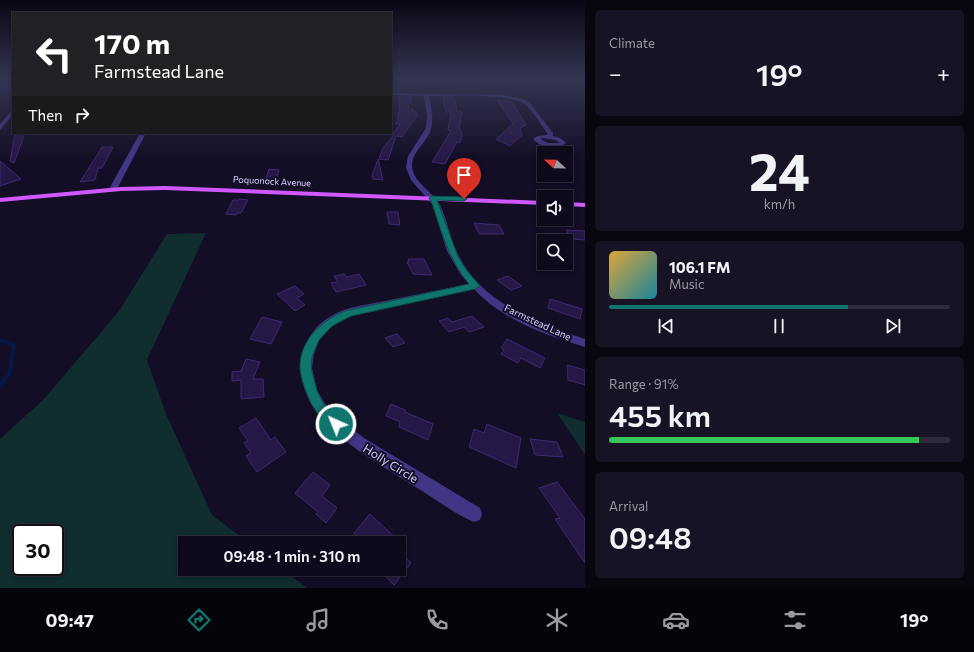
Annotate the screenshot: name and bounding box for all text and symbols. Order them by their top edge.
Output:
text: 170 m [94,26,170,60]
icon: left [28,28,80,80]
text: Climate [609,35,655,51]
text: 19° [756,55,802,92]
text: Farmstead Lane [94,60,224,82]
text: − [609,60,622,87]
text: + [937,60,950,87]
icon: right [71,104,93,126]
text: Then [28,106,63,124]
text: 24 [749,138,810,202]
north arrow [537,146,573,182]
map controls [537,146,573,270]
pin [447,158,481,199]
icon: arrive [453,164,475,186]
street label: Poquonock Avenue [233,173,312,189]
button: sound [537,190,573,226]
text: km/h [764,196,795,212]
button: search [537,234,573,270]
text: 106.1 FM [669,258,730,276]
text: Music [669,276,704,292]
street label: Farmstead Lane [503,301,573,343]
icon: previous [655,315,677,337]
icon: pause [768,315,790,337]
icon: next [882,315,904,337]
text: Range · 91% [609,376,679,392]
text: 455 km [609,396,711,433]
position arrow [315,403,357,445]
street label: Holly Circle [361,441,421,485]
text: Arrival [609,498,648,514]
text: 09:48 [609,518,692,555]
speed limit sign: 30 [12,524,64,576]
text: 09:48 · 1 min · 310 m [224,547,360,565]
icon: directions [185,606,213,634]
icon: music [304,606,332,634]
icon: phone [423,606,451,634]
icon: climate [543,606,571,634]
icon: car [662,606,690,634]
icon: filters [781,606,809,634]
text: 09:47 [46,609,94,631]
text: 19° [900,609,928,631]

